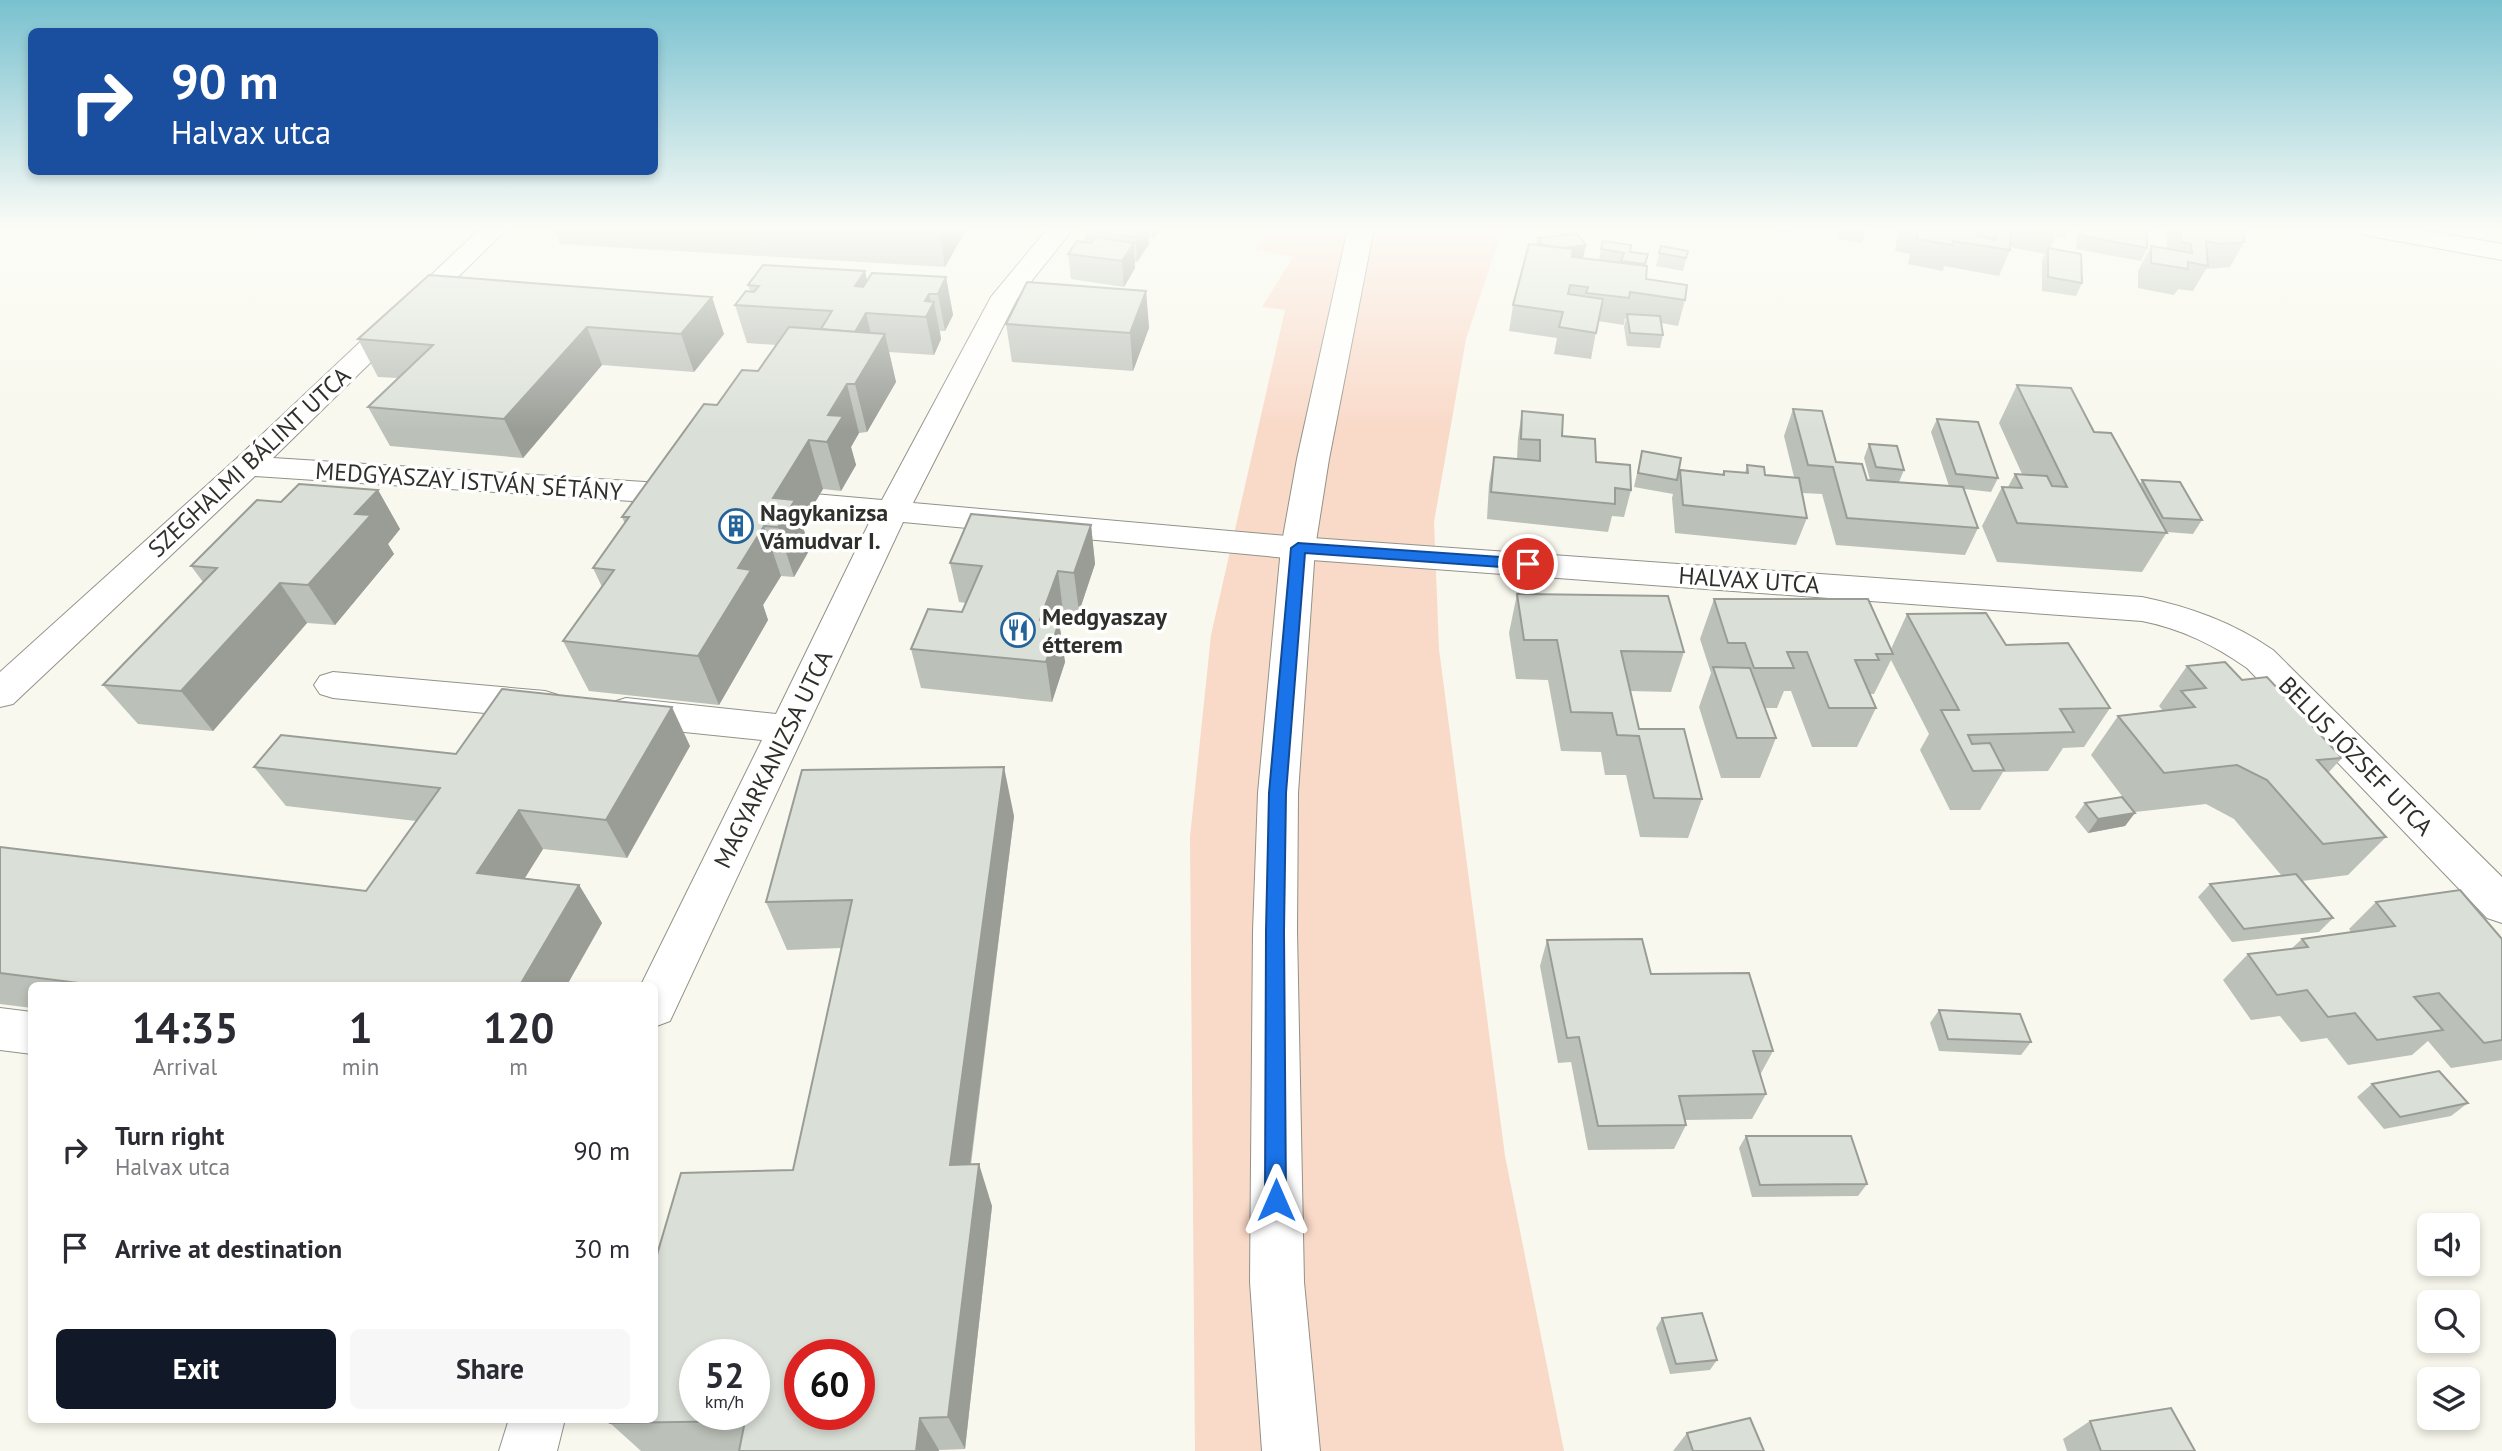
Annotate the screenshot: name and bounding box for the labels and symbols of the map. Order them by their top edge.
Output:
street label: SZEGHALMI BÁLINT UTCA [141,360,357,564]
street label: MEDGYASZAY ISTVÁN SÉTÁNY [314,455,624,507]
place label: Nagykanizsa Vámudvar I. [759,497,888,556]
building icon: Nagykanizsa Vámudvar I. [717,507,755,545]
pin [1498,534,1558,594]
street label: HALVAX UTCA [1677,560,1821,600]
place label: Medgyaszay étterem [1042,601,1168,660]
restaurant icon: Medgyaszay étterem [999,611,1037,649]
street label: MAGYARKANIZSA UTCA [707,645,839,873]
street label: BELUS JÓZSEF UTCA [2272,670,2440,842]
position arrow [1239,1163,1313,1237]
speed limit sign: 60 [784,1339,875,1430]

